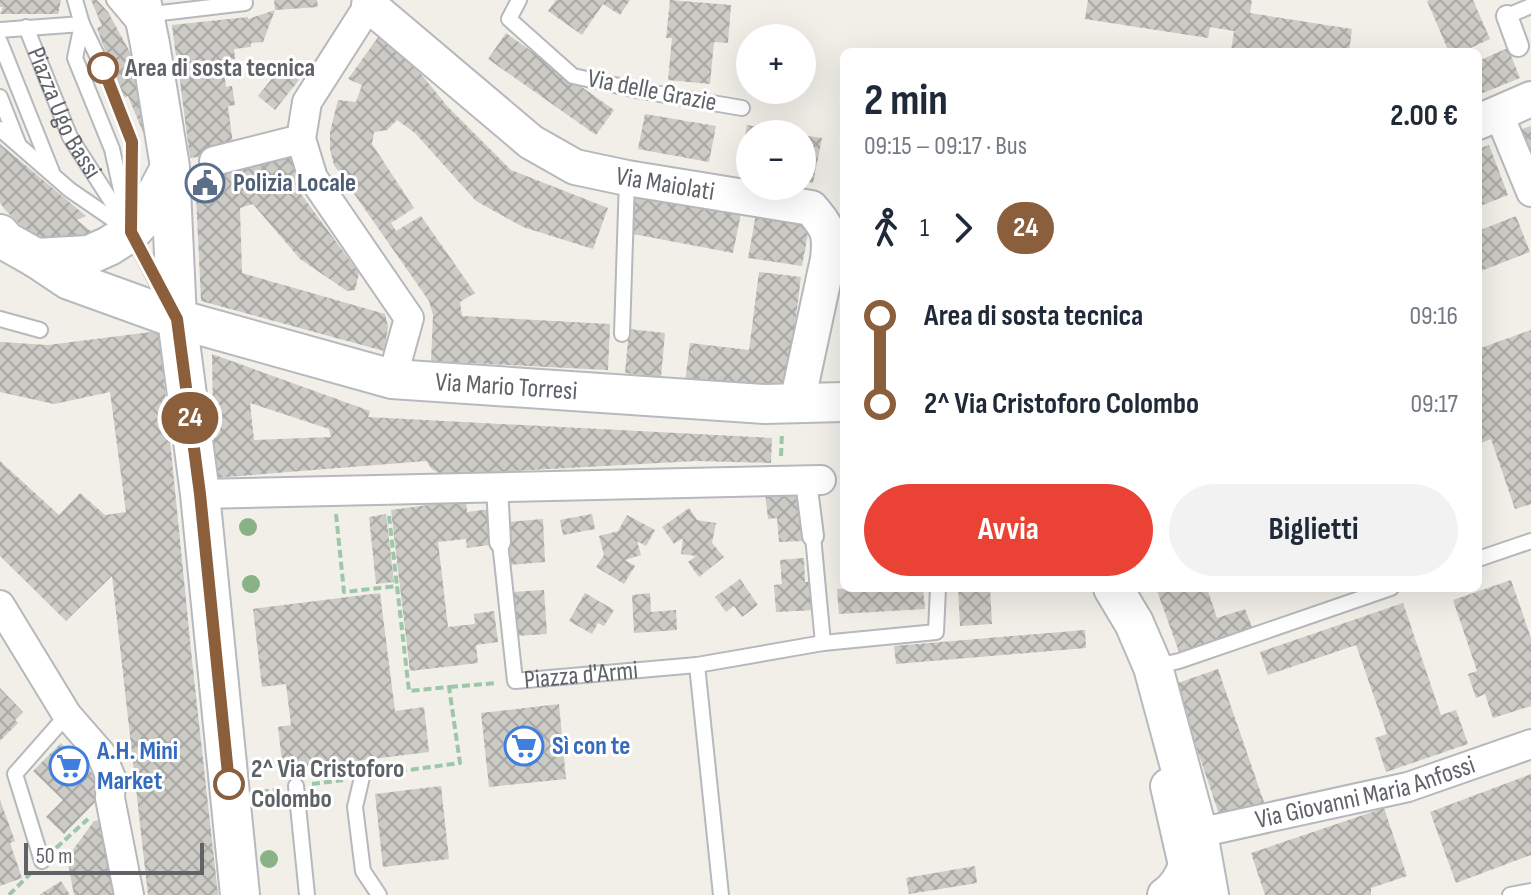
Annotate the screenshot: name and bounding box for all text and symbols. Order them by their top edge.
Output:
map controls [736,24,816,200]
button: + [736,24,816,104]
street label: Piazza Ugo Bassi [20,43,108,184]
marker: Area di sosta tecnica [88,53,118,83]
place label: Area di sosta tecnica [124,53,315,84]
street label: Via delle Grazie [585,63,719,119]
text: 2 min [864,74,948,127]
text: 2.00 € [1390,98,1458,134]
button: − [736,120,816,200]
text: 09:15 – 09:17 · Bus [864,131,1027,162]
street label: Via Maiolati [613,161,717,208]
public building icon: Polizia Locale [184,162,226,204]
place label: Polizia Locale [233,168,356,199]
icon: walk [864,206,908,250]
icon: forward [941,206,985,250]
text: 24 [1013,211,1038,244]
text: 1 [920,213,929,244]
text: Area di sosta tecnica [924,298,1143,334]
text: 09:16 [1409,301,1458,332]
street label: Via Mario Torresi [434,366,578,407]
text: 2^ Via Cristoforo Colombo [924,386,1199,422]
text: 09:17 [1411,389,1458,420]
line badge: 24 [154,392,226,444]
text: 24 [177,401,203,434]
button: Avvia [864,484,1153,576]
button: Biglietti [1169,484,1458,576]
street label: Piazza d'Armi [523,655,639,696]
supermarket icon: Sì con te [503,725,545,767]
place label: Sì con te [552,731,630,762]
place label: A.H. Mini Market [96,736,178,797]
supermarket icon: A.H. Mini Market [48,745,90,787]
street label: Via Giovanni Maria Anfossi [1252,749,1479,835]
place label: 2^ Via Cristoforo Colombo [251,754,404,815]
marker: 2^ Via Cristoforo Colombo [214,769,244,799]
scale bar [24,839,204,875]
text: 50 m [36,843,72,870]

